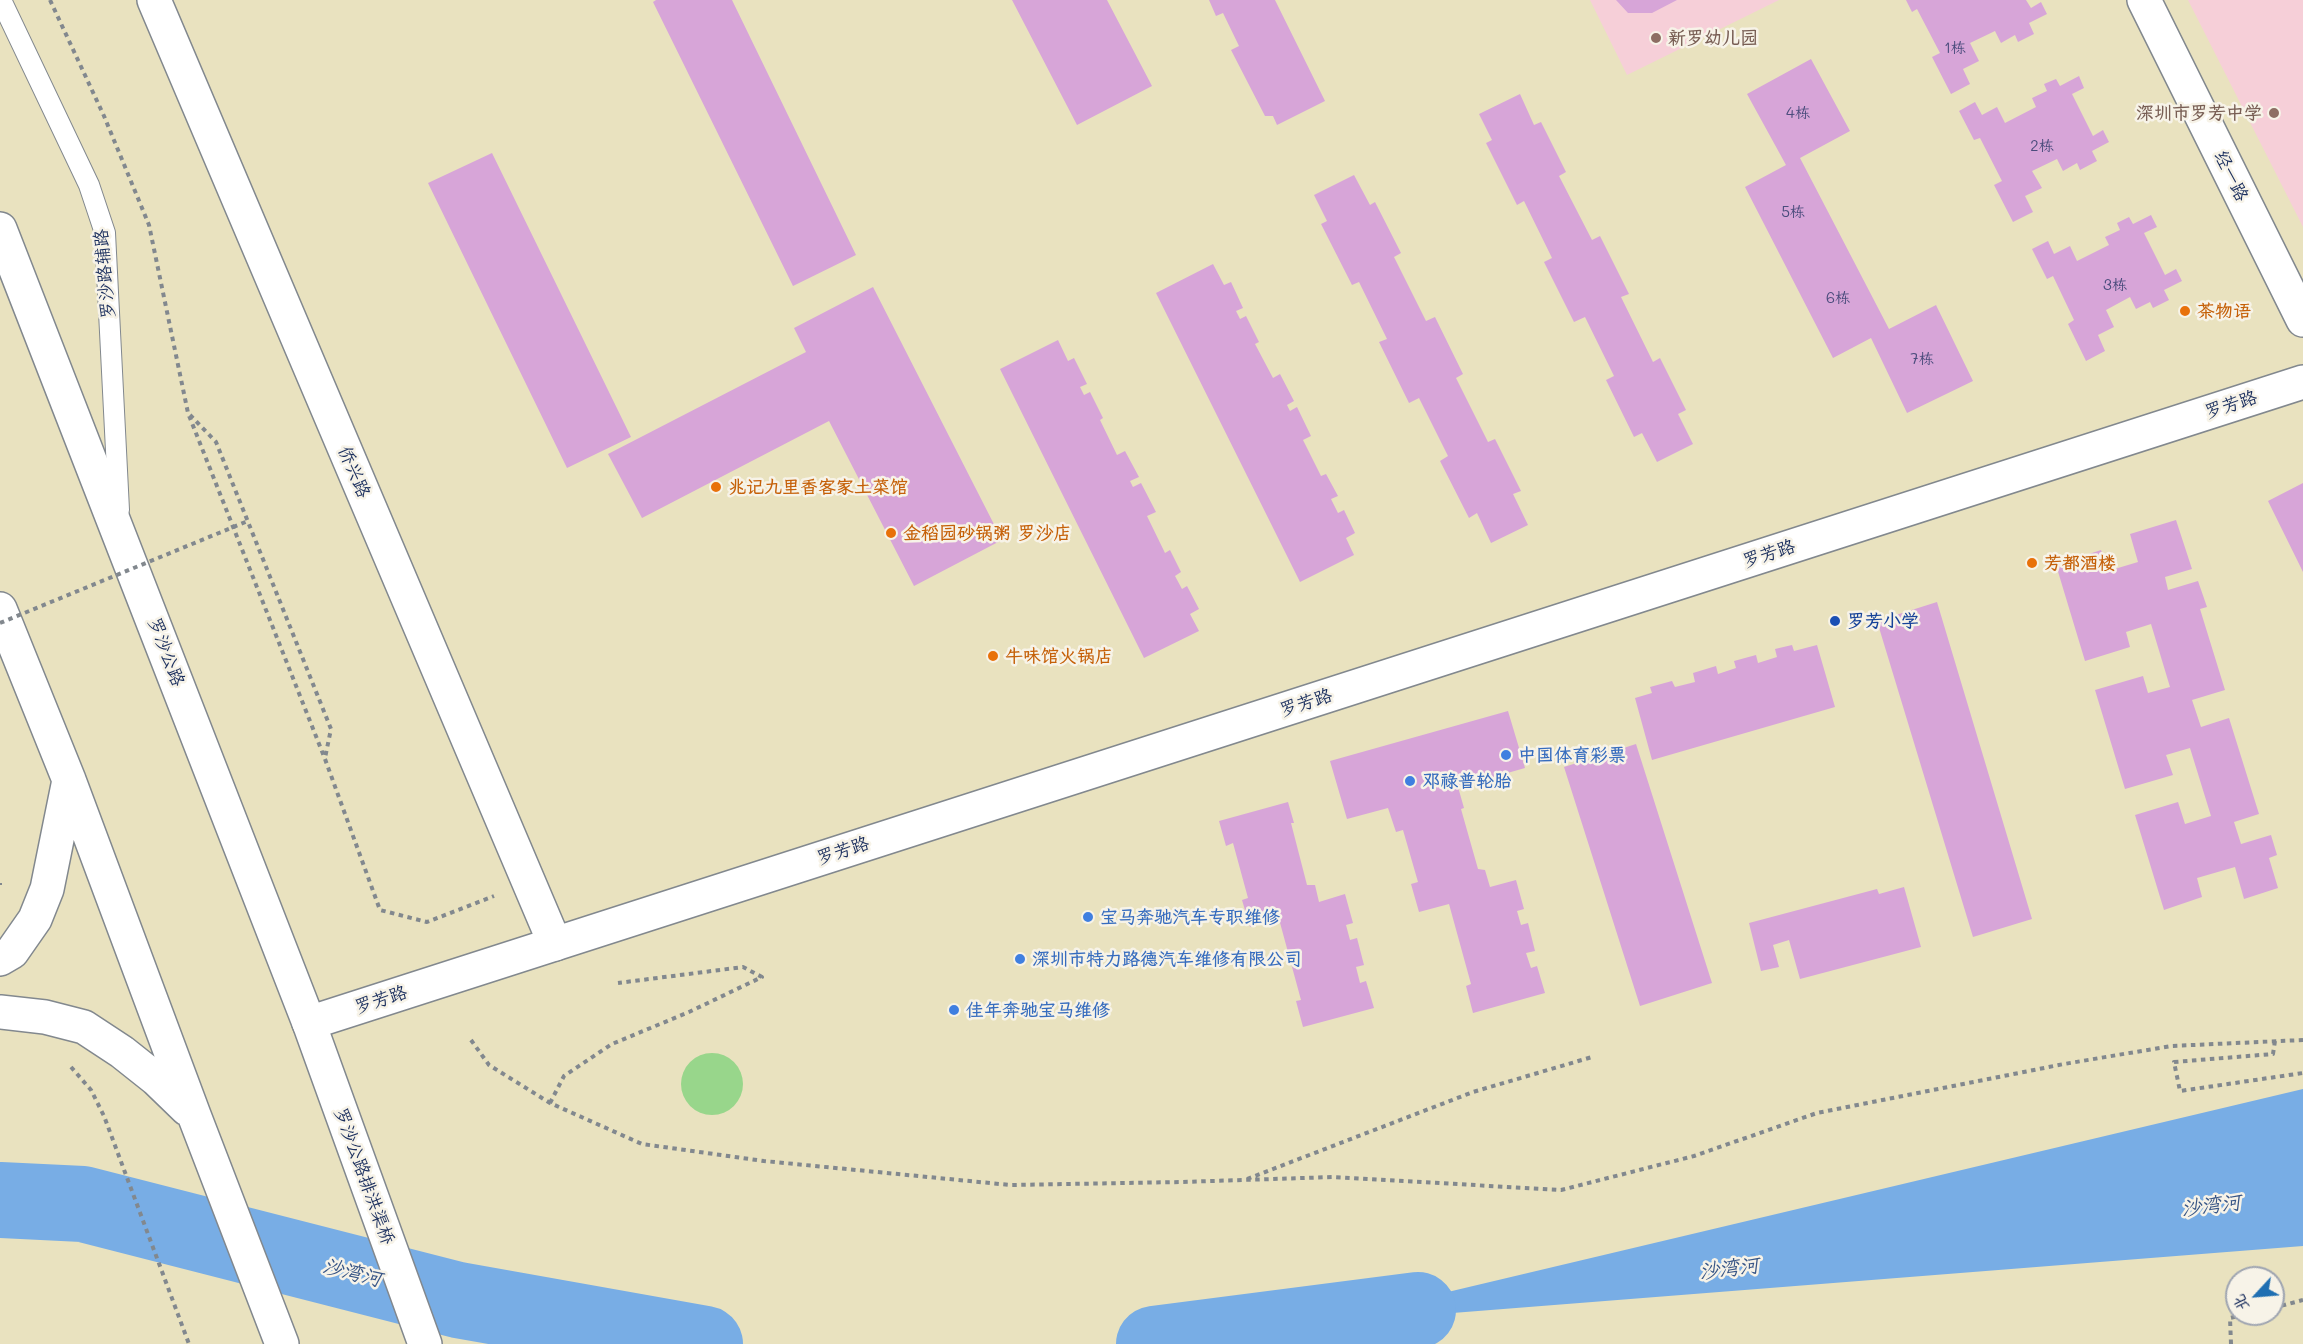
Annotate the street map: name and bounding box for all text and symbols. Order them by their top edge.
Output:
place label: 新罗幼儿园 [1668,27,1758,49]
marker: 新罗幼儿园 [1649,31,1663,45]
house number: 1栋 [1944,39,1966,57]
place label: 深圳市罗芳中学 [2136,102,2262,124]
house number: 4栋 [1786,104,1810,122]
marker: 深圳市罗芳中学 [2267,106,2281,120]
house number: 2栋 [2030,137,2054,155]
street label: 经一路 [2209,147,2253,205]
house number: 5栋 [1781,203,1805,221]
street label: 罗沙路辅路 [90,228,120,320]
house number: 3栋 [2103,276,2127,294]
house number: 6栋 [1826,289,1850,307]
place label: 茶物语 [2197,300,2251,322]
marker: 茶物语 [2178,304,2192,318]
house number: 7栋 [1910,350,1934,368]
street label: 罗芳路 [2202,386,2260,424]
street label: 侨兴路 [334,443,374,501]
place label: 兆记九里香客家土菜馆 [728,476,908,498]
marker: 兆记九里香客家土菜馆 [709,480,723,494]
place label: 金稻园砂锅粥 罗沙店 [903,522,1071,544]
marker: 金稻园砂锅粥 罗沙店 [884,526,898,540]
street label: 罗芳路 [1740,535,1798,573]
place label: 芳都酒楼 [2044,552,2116,574]
marker: 芳都酒楼 [2025,556,2039,570]
place label: 罗芳小学 [1847,610,1919,632]
marker: 罗芳小学 [1828,614,1842,628]
street label: 罗沙公路 [143,615,189,689]
place label: 牛味馆火锅店 [1005,645,1113,667]
marker: 牛味馆火锅店 [986,649,1000,663]
street label: 罗芳路 [1277,684,1335,722]
place label: 中国体育彩票 [1518,744,1626,766]
marker: 中国体育彩票 [1499,748,1513,762]
place label: 邓禄普轮胎 [1422,770,1512,792]
marker: 邓禄普轮胎 [1403,774,1417,788]
street label: 罗芳路 [814,832,872,870]
place label: 宝马奔驰汽车专职维修 [1100,906,1280,928]
marker: 宝马奔驰汽车专职维修 [1081,910,1095,924]
place label: 深圳市特力路德汽车维修有限公司 [1032,948,1302,970]
marker: 深圳市特力路德汽车维修有限公司 [1013,952,1027,966]
street label: 罗芳路 [352,981,410,1019]
place label: 佳年奔驰宝马维修 [966,999,1110,1021]
marker: 佳年奔驰宝马维修 [947,1003,961,1017]
street label: 罗沙公路排洪渠桥 [329,1105,399,1247]
water label: 沙湾河 [2180,1190,2242,1222]
water label: 沙湾河 [1698,1253,1760,1285]
water label: 沙湾河 [320,1254,384,1292]
north arrow [2225,1266,2285,1326]
text: 北 [2227,1291,2253,1315]

